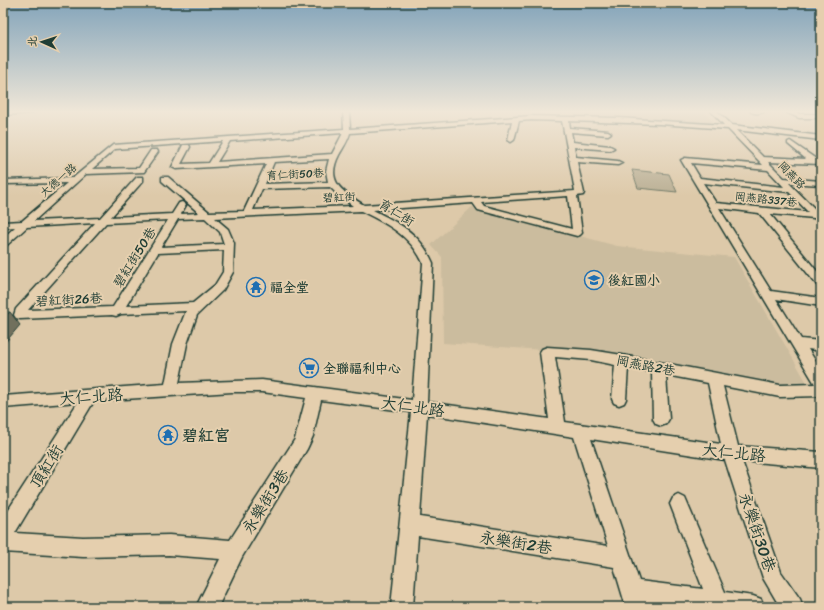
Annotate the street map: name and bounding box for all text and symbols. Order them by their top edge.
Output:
north arrow [22,22,62,62]
text: 北 [23,36,42,47]
street label: 岡燕路 [773,157,810,194]
street label: 大德一路 [35,159,81,202]
street label: 育仁街50巷 [266,164,324,185]
street label: 碧紅街 [322,187,357,208]
street label: 岡燕路337巷 [734,187,798,212]
street label: 育仁街 [374,192,419,233]
street label: 碧紅街50巷 [107,222,162,292]
school or university icon: 後紅國小 [583,269,605,291]
place label: 後紅國小 [608,269,660,292]
temple icon: 福全堂 [245,276,267,298]
place label: 福全堂 [270,276,309,299]
street label: 碧紅街26巷 [35,286,103,313]
street label: 岡燕路2巷 [614,349,677,382]
supermarket icon: 全聯福利中心 [298,357,320,379]
place label: 全聯福利中心 [323,357,401,380]
street label: 大仁北路 [58,380,124,413]
street label: 大仁北路 [379,388,447,425]
place label: 碧紅宮 [182,421,230,450]
temple icon: 碧紅宮 [157,424,179,446]
street label: 大仁北路 [701,435,767,470]
street label: 頂紅街 [21,438,71,494]
street label: 永樂街3巷 [234,463,297,540]
street label: 永樂街30巷 [730,488,785,576]
street label: 永樂街2巷 [477,522,554,563]

